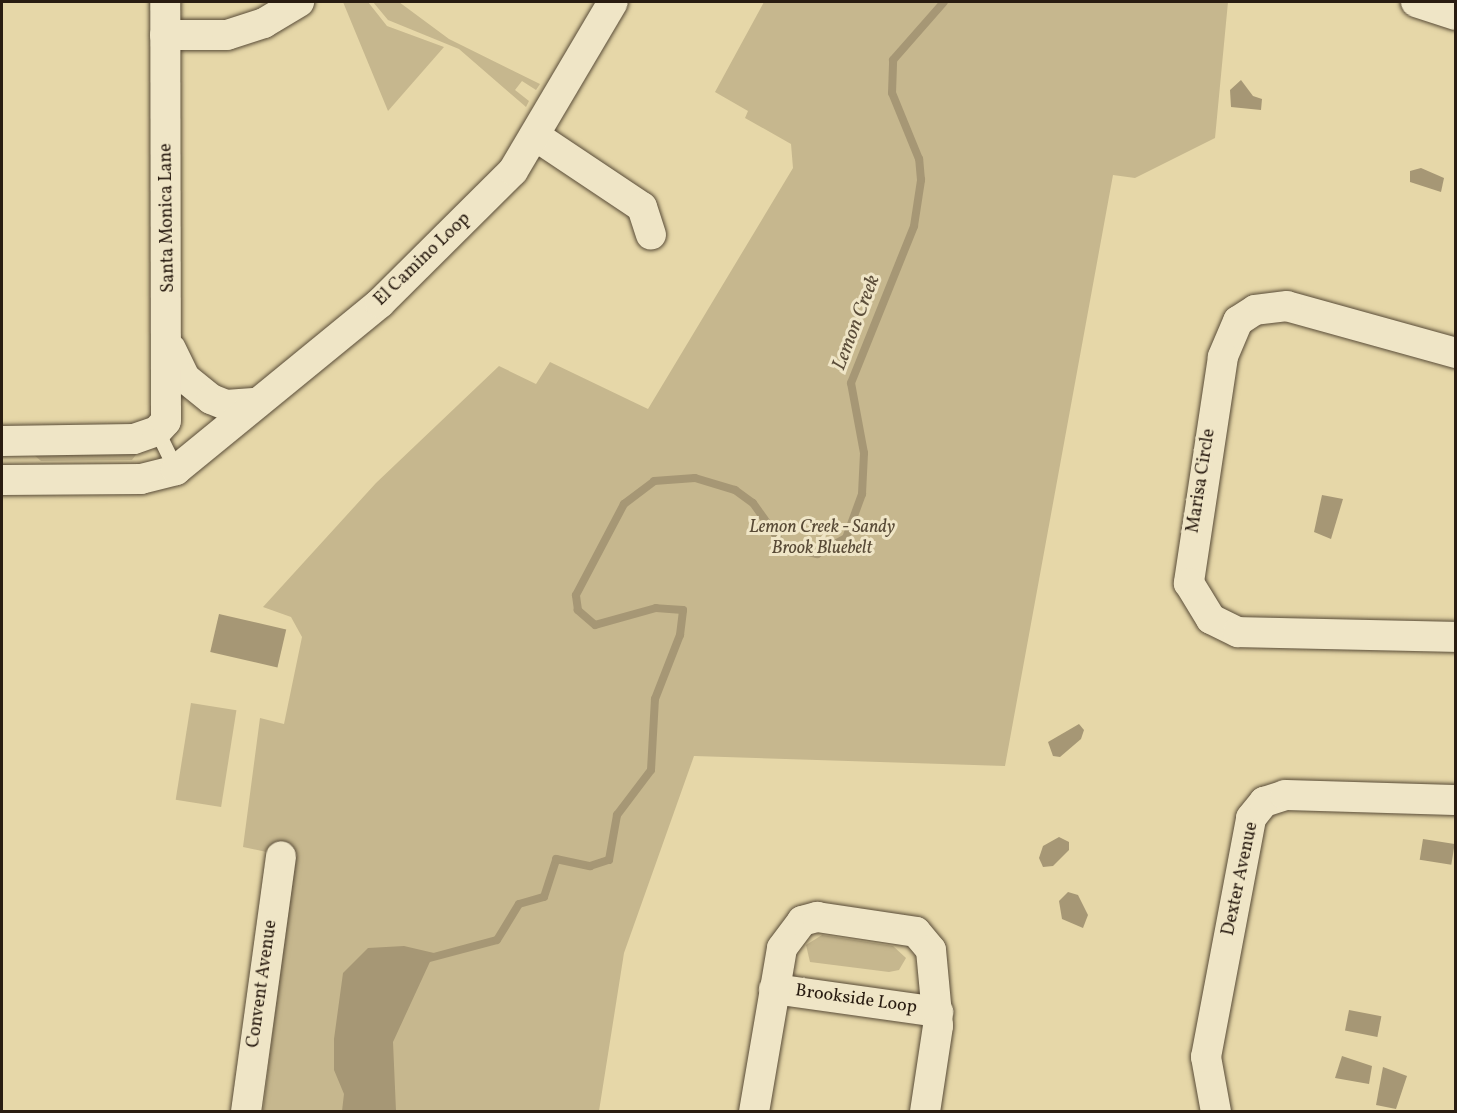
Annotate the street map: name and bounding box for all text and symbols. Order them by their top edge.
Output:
street label: Santa Monica Lane [156,143,180,293]
street label: El Camino Loop [370,209,476,311]
water label: Lemon Creek [828,272,886,374]
street label: Marisa Circle [1183,427,1221,535]
park label: Lemon Creek - Sandy Brook Bluebelt [749,518,895,560]
street label: Dexter Avenue [1218,820,1264,938]
street label: Convent Avenue [243,919,283,1049]
street label: Brookside Loop [794,981,918,1019]

